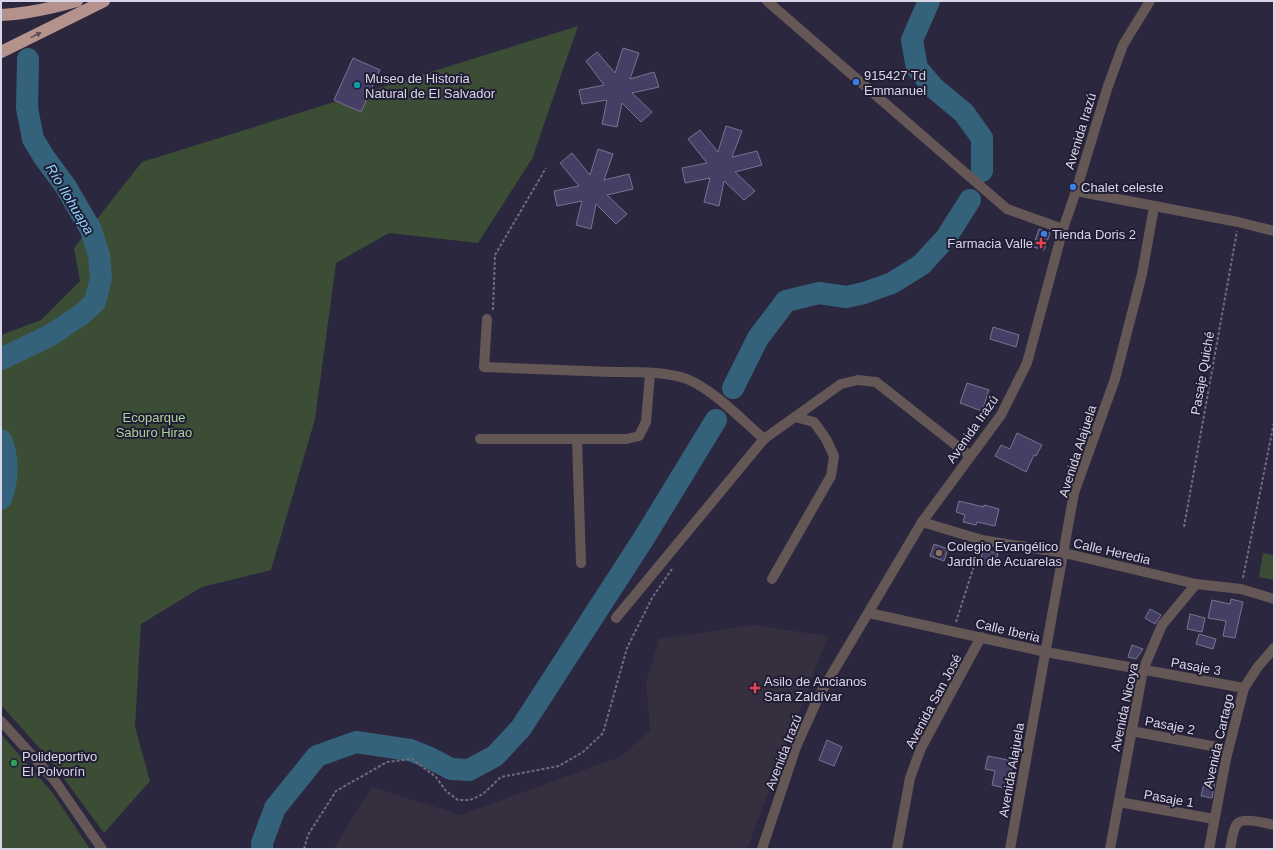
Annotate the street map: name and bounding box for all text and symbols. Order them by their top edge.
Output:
one-way arrow [30,32,42,38]
place label: 915427 Td Emmanuel [864,68,926,98]
place label: Museo de Historia Natural de El Salvador [365,71,496,101]
marker: 915427 Td Emmanuel [851,77,861,87]
marker: Museo de Historia Natural de El Salvador [352,80,362,90]
street label: Avenida Irazú [1062,91,1099,171]
water label: Río Ilohuapa [43,161,97,237]
place label: Chalet celeste [1081,180,1163,195]
marker: Chalet celeste [1068,182,1078,192]
place label: Tienda Doris 2 [1052,227,1136,242]
marker: Tienda Doris 2 [1039,229,1049,239]
place label: Farmacia Valle [947,236,1033,251]
marker: Farmacia Valle [1036,238,1046,248]
street label: Pasaje Quiché [1188,330,1217,416]
street label: Avenida Irazú [944,393,1001,466]
street label: Avenida Alajuela [1056,403,1100,499]
park label: Ecoparque Saburo Hirao [116,410,192,440]
street label: Calle Heredia [1072,535,1153,568]
place label: Colegio Evangélico Jardín de Acuarelas [947,539,1062,569]
marker: Colegio Evangélico Jardín de Acuarelas [934,548,944,558]
street label: Calle Iberia [974,616,1042,645]
street label: Avenida San José [902,652,965,751]
street label: Pasaje 3 [1170,655,1222,678]
street label: Avenida Nicoya [1108,661,1141,753]
place label: Asilo de Ancianos Sara Zaldívar [764,674,867,704]
marker: Asilo de Ancianos Sara Zaldívar [749,682,761,694]
street label: Avenida Cartago [1200,692,1237,790]
street label: Avenida Irazú [762,712,805,792]
street label: Pasaje 2 [1144,713,1196,738]
street label: Avenida Alajuela [996,721,1027,819]
place label: Polideportivo El Polvorín [22,749,97,779]
marker: Polideportivo El Polvorín [9,758,19,768]
street label: Pasaje 1 [1143,787,1195,810]

